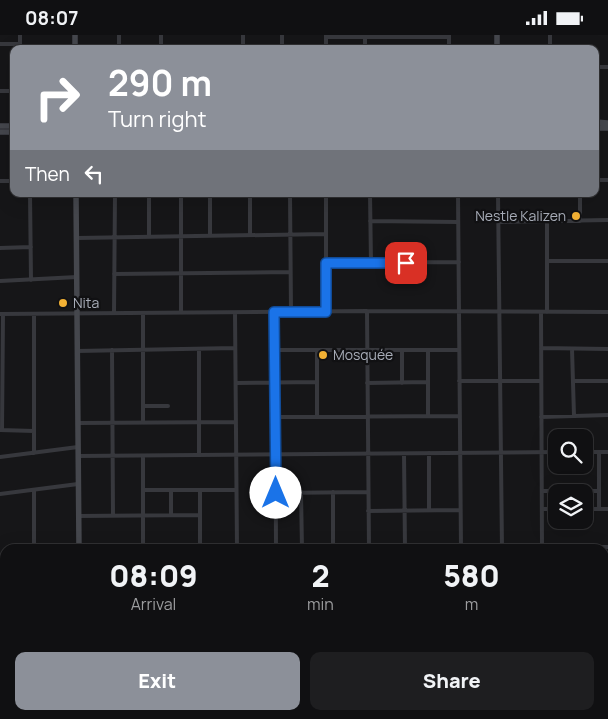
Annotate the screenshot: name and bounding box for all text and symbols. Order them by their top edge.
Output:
text: 08:07 [25,5,78,31]
text: 290 m [108,59,212,107]
icon: right [25,65,90,130]
text: Turn right [108,104,206,134]
icon: left [80,160,108,188]
text: Then [25,161,70,187]
place label: Nestle Kalizen [475,206,566,225]
marker: Nestle Kalizen [570,210,582,222]
pin [385,242,427,284]
icon: arrive [392,249,420,277]
place label: Nita [73,293,99,312]
marker: Nita [57,297,69,309]
place label: Mosquée [333,345,393,364]
marker: Mosquée [317,349,329,361]
map controls [548,429,593,529]
button: search [548,429,593,474]
position arrow [249,466,301,518]
button: layers [548,484,593,529]
text: 08:09 [109,555,198,596]
text: 2 [311,555,330,596]
text: 580 [443,555,500,596]
text: Arrival [131,593,176,615]
text: min [307,593,334,615]
text: m [465,593,478,615]
button: Exit [15,652,300,710]
button: Share [310,652,594,710]

